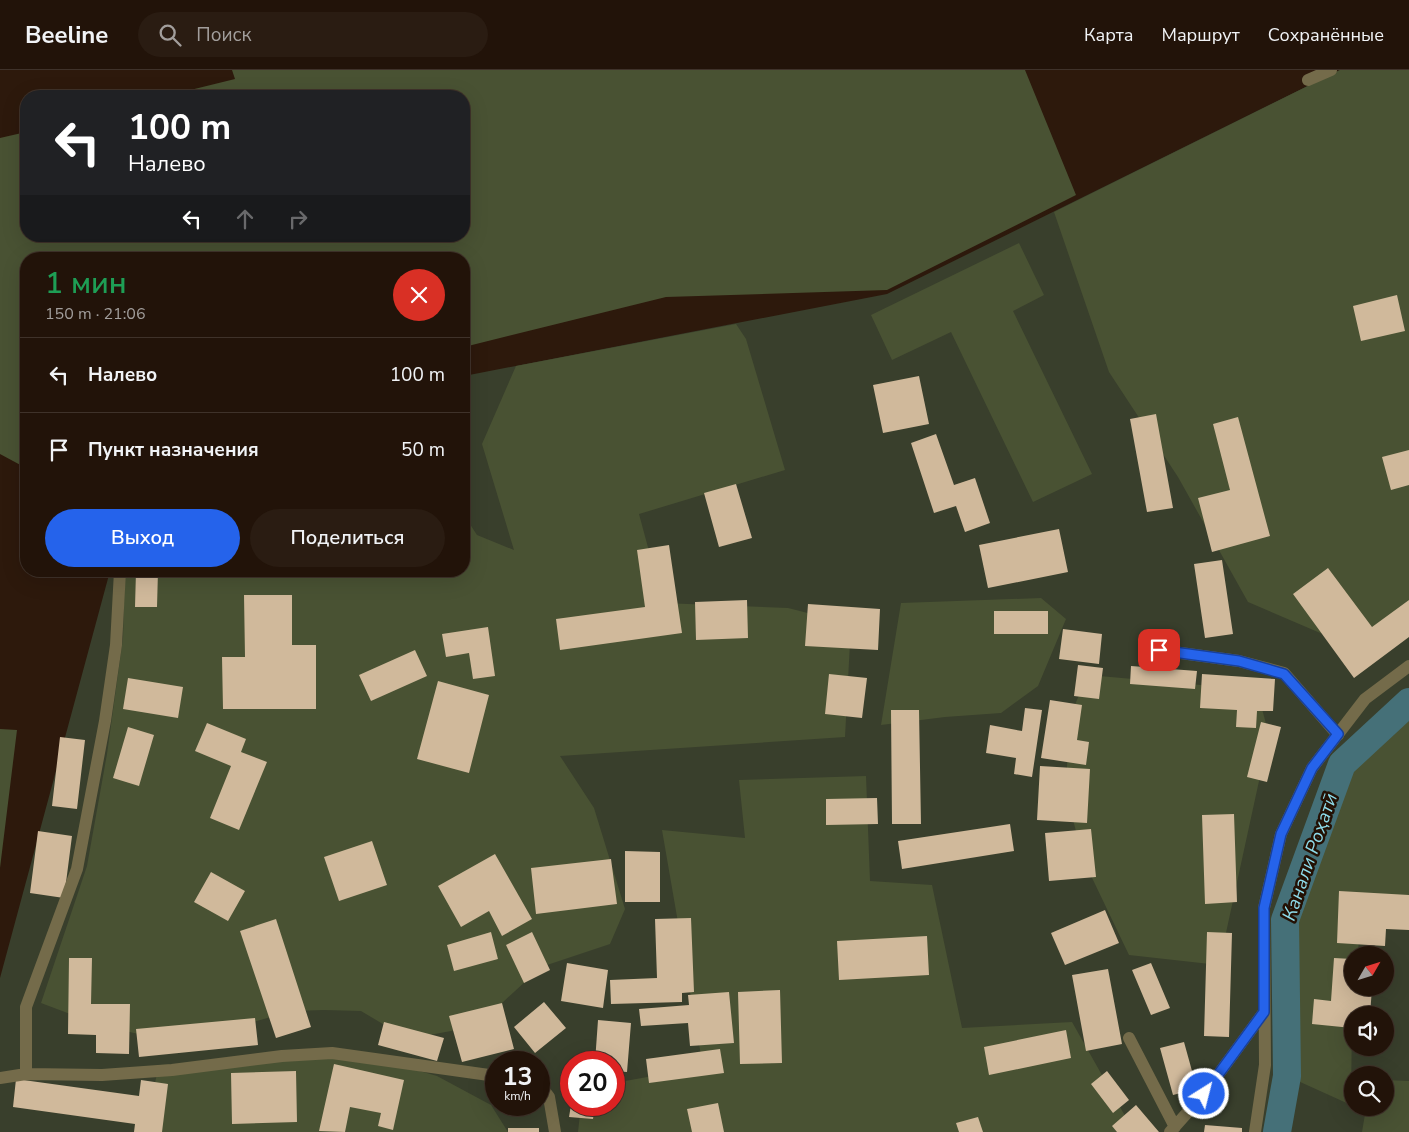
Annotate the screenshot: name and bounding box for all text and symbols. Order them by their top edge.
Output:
search box [138,12,488,57]
text: Beeline [25,19,108,51]
icon: search [156,21,184,49]
text: Поиск [196,22,252,48]
text: Карта [1084,23,1134,47]
text: Маршрут [1162,23,1240,47]
text: Сохранённые [1268,23,1384,47]
text: 100 m [128,104,231,151]
icon: left [45,110,110,175]
text: Налево [128,149,206,179]
icon: left [178,205,206,233]
icon: ahead [231,205,259,233]
icon: right [284,205,312,233]
text: 1 мин [45,263,127,304]
button: close [393,269,445,321]
text: 150 m · 21:06 [45,303,146,325]
icon: left [45,361,73,389]
text: Налево [88,362,157,388]
text: 100 m [390,362,445,388]
icon: arrive [45,436,73,464]
text: Пункт назначения [88,437,259,463]
text: 50 m [401,437,445,463]
button: Выход [45,509,240,567]
button: Поделиться [250,509,445,567]
pin [1138,629,1180,671]
icon: arrive [1145,636,1173,664]
water label: Канали Роҳатӣ [1276,790,1344,924]
north arrow [1344,946,1394,996]
map controls [1344,946,1394,1116]
button: sound [1344,1006,1394,1056]
speed limit sign: 20 [560,1051,625,1116]
text: 13 [502,1060,533,1094]
button: search [1344,1066,1394,1116]
position arrow [1177,1067,1229,1119]
text: km/h [504,1088,531,1104]

